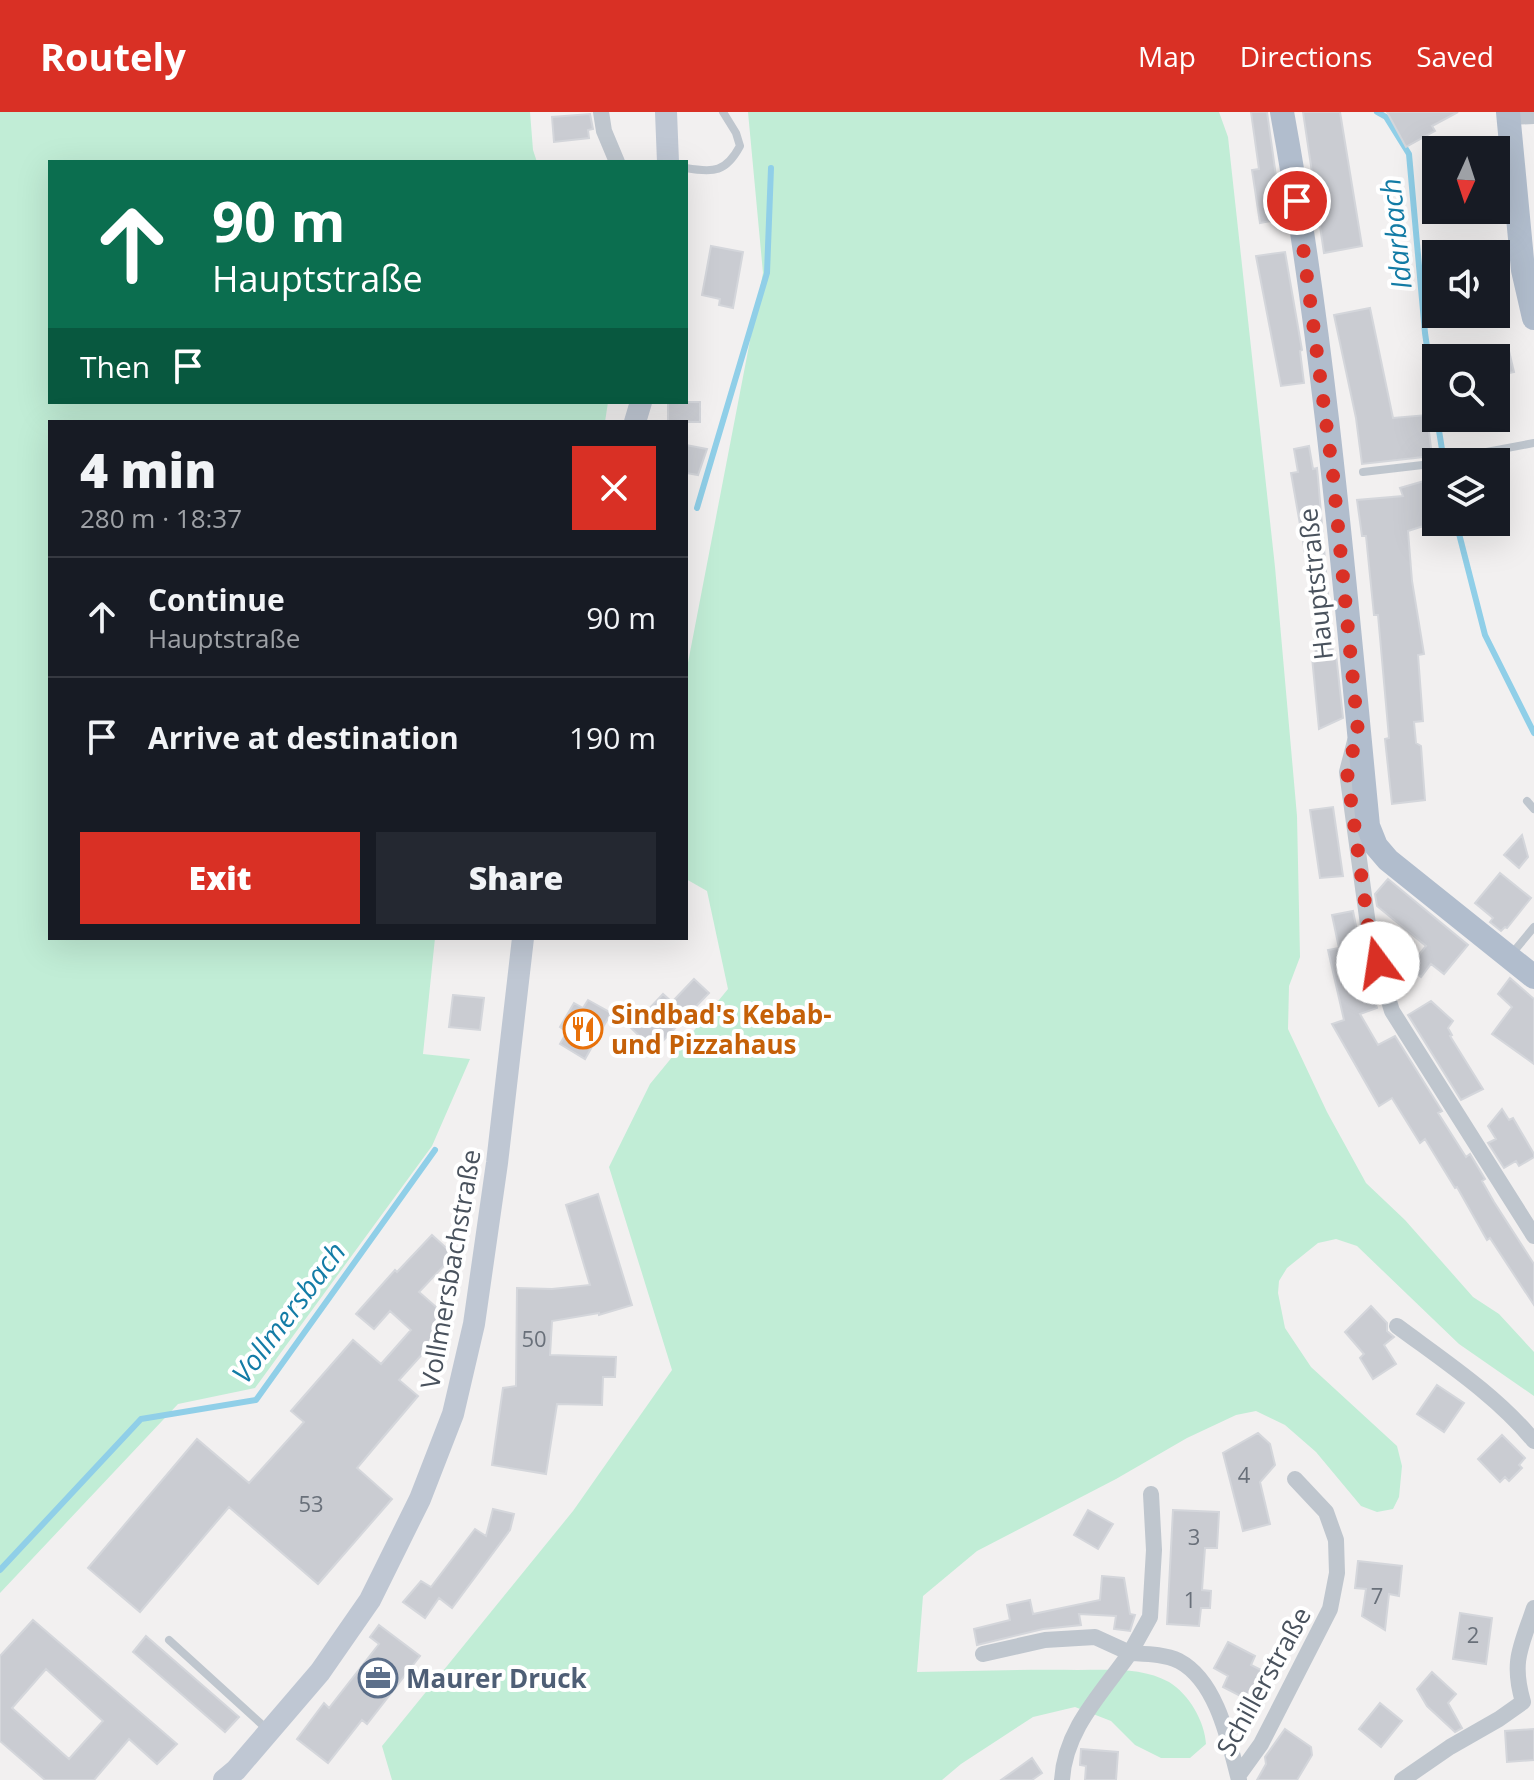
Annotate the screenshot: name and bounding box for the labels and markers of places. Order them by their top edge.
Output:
pin [1263,167,1331,235]
place label: Sindbad's Kebab- und Pizzahaus [611,996,832,1062]
restaurant icon: Sindbad's Kebab- und Pizzahaus [562,1008,604,1050]
office icon: Maurer Druck [357,1657,399,1699]
place label: Maurer Druck [406,1660,588,1696]

